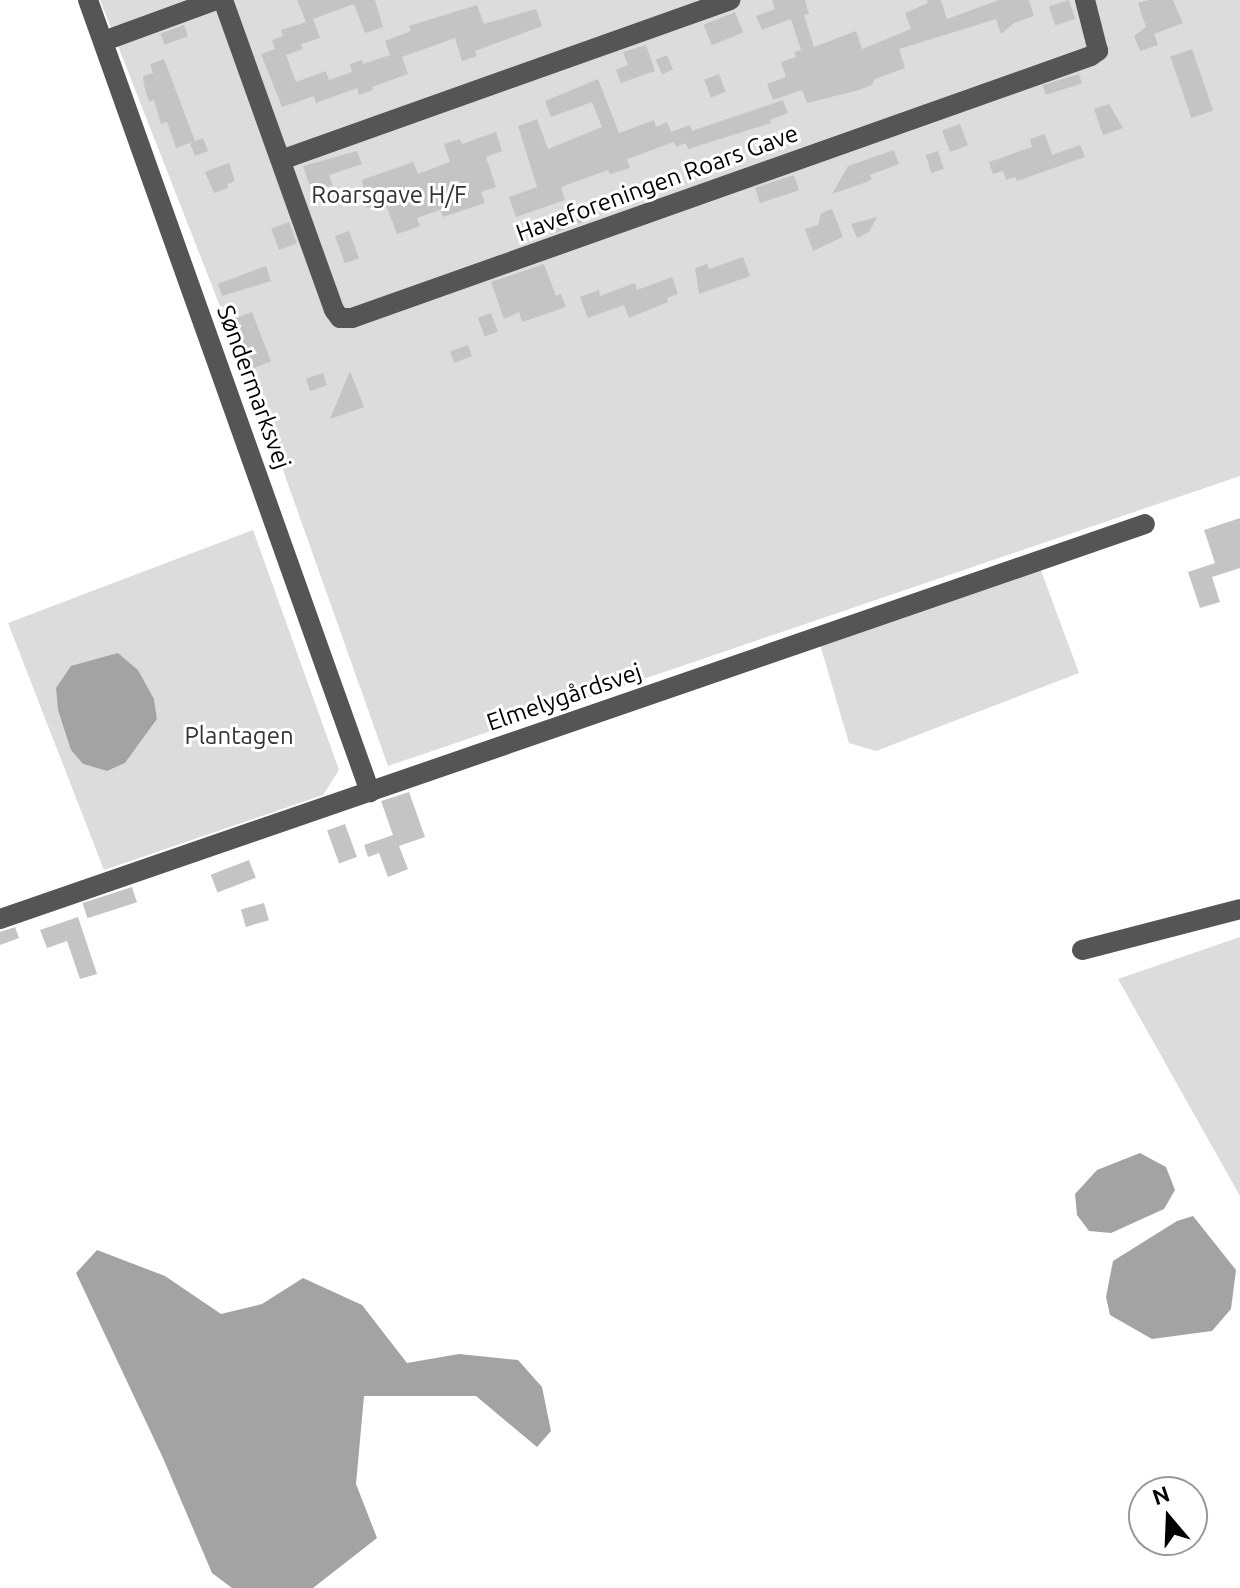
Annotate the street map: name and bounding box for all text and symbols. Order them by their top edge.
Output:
street label: Haveforeningen Roars Gave [512,118,802,248]
park label: Roarsgave H/F [311,181,467,209]
street label: Søndermarksvej [211,301,297,473]
street label: Elmelygårdsvej [483,657,645,737]
park label: Plantagen [184,722,294,750]
north arrow [1128,1476,1208,1556]
text: N [1149,1480,1173,1509]

